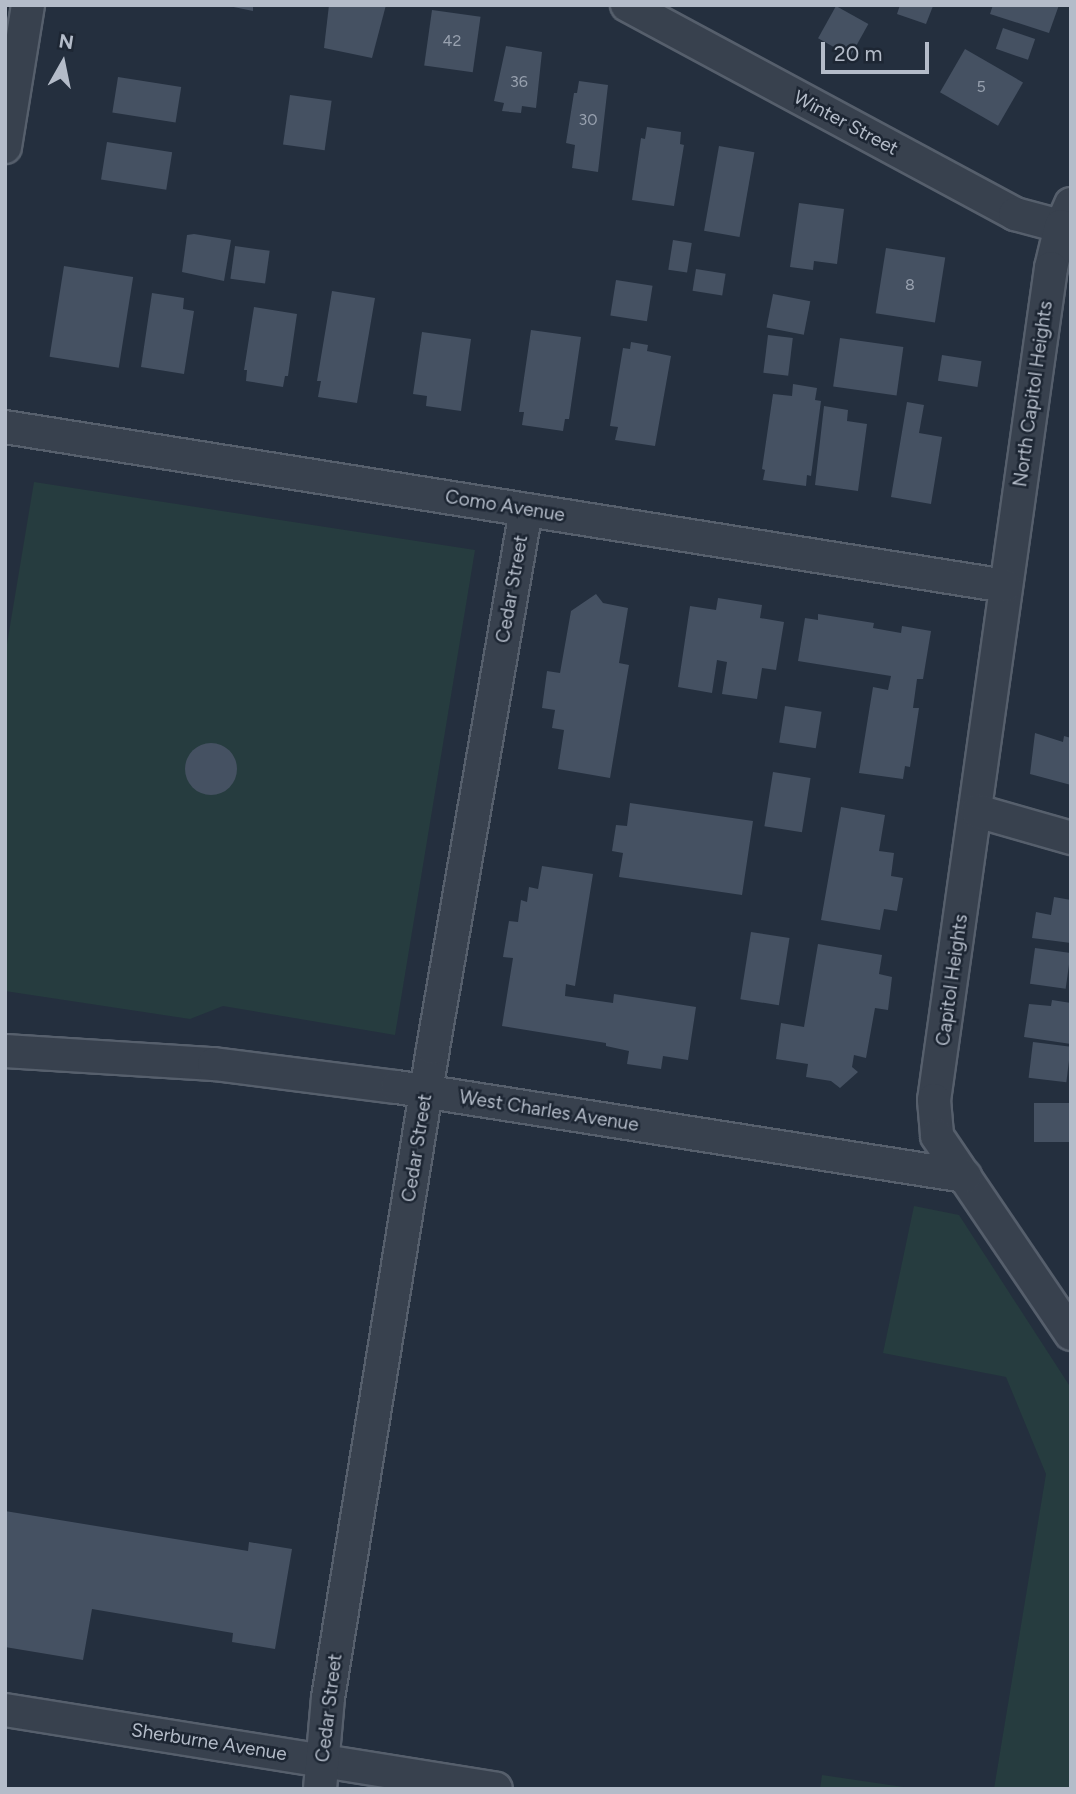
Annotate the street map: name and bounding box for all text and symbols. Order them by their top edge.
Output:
north arrow [28,28,98,98]
scale bar [824,28,932,72]
text: N [57,29,75,54]
house number: 42 [443,31,461,51]
text: 20 m [834,41,882,66]
house number: 36 [510,72,528,92]
house number: 5 [976,77,986,97]
street label: Winter Street [790,86,902,160]
house number: 30 [579,110,597,130]
house number: 8 [905,275,915,295]
street label: North Capitol Heights [1009,300,1057,488]
street label: Como Avenue [444,485,566,527]
street label: Cedar Street [491,533,533,645]
street label: Capitol Heights [931,913,973,1047]
street label: West Charles Avenue [458,1086,640,1136]
street label: Cedar Street [397,1092,437,1204]
street label: Cedar Street [311,1652,347,1764]
street label: Sherburne Avenue [130,1718,288,1766]

